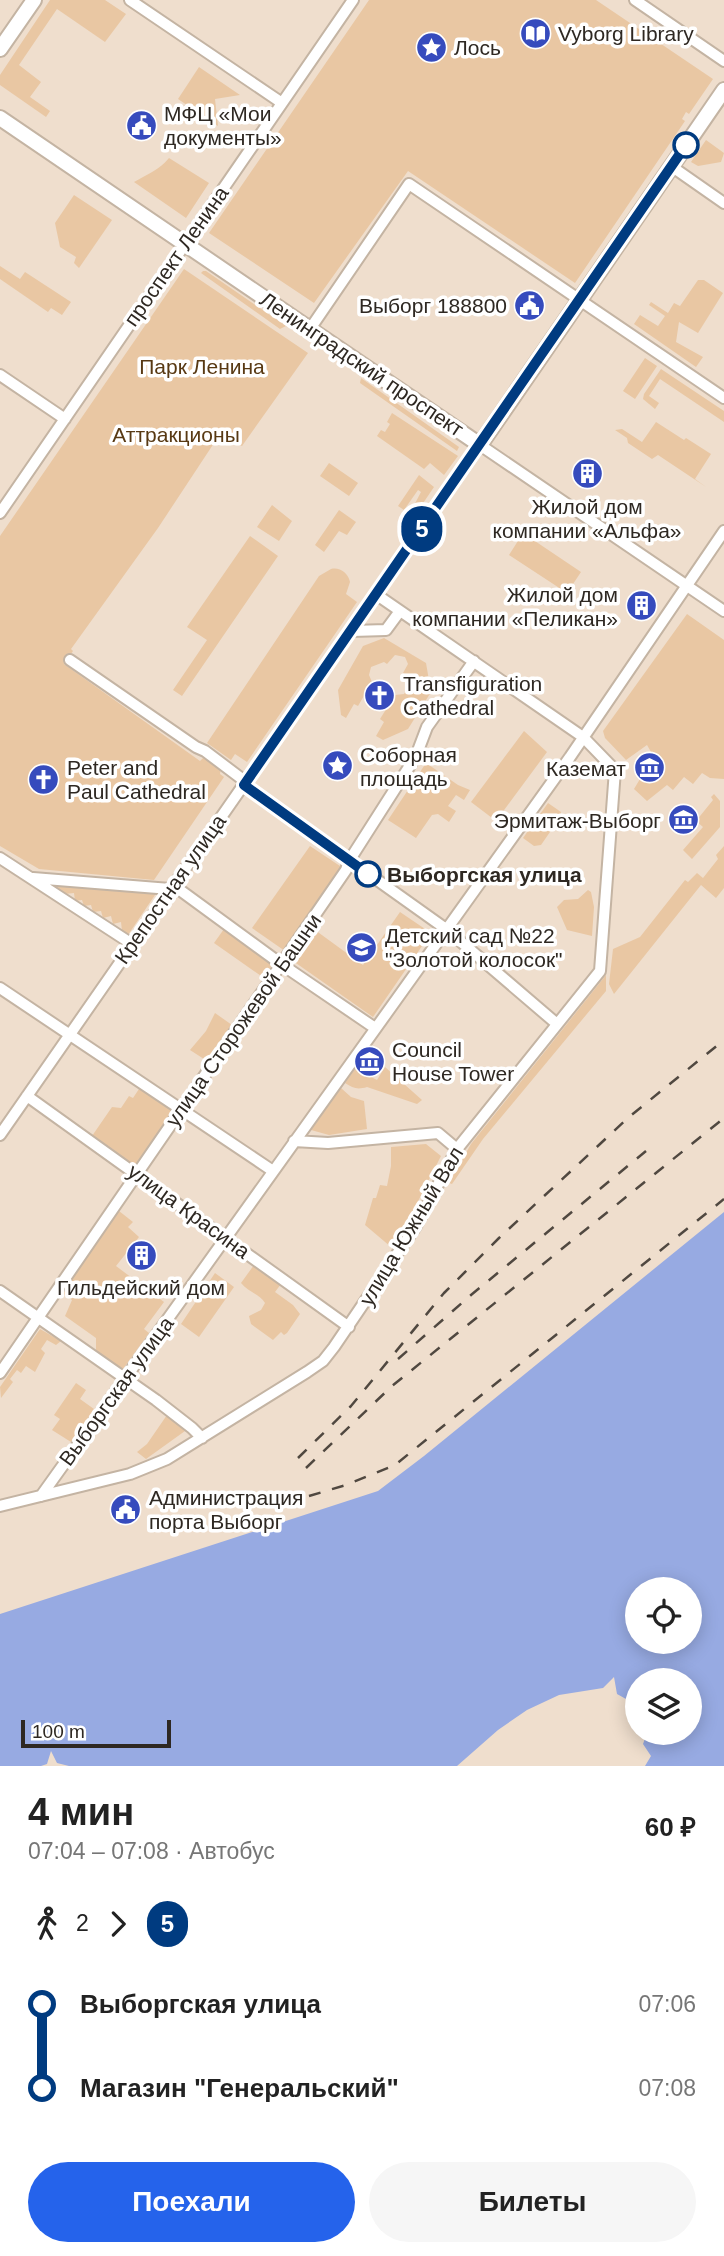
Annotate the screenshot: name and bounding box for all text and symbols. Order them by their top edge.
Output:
library icon: Vyborg Library [518,16,552,50]
place label: Vyborg Library [558,22,694,45]
place icon: Лось [414,30,448,64]
place label: Лось [454,36,501,59]
place label: МФЦ «Мои документы» [164,102,282,149]
public building icon: МФЦ «Мои документы» [124,108,158,142]
unlabelled marker [673,132,699,158]
street label: проспект Ленина [119,181,233,330]
street label: Ленинградский проспект [256,287,468,441]
public building icon: Выборг 188800 [513,288,547,322]
place label: Выборг 188800 [359,294,507,317]
park label: Парк Ленина [139,355,265,378]
park label: Аттракционы [112,423,240,446]
building icon: Жилой дом компании «Альфа» [570,457,604,491]
place label: Жилой дом компании «Альфа» [493,495,682,542]
line badge: 5 [399,506,445,552]
text: 5 [415,515,429,542]
place label: Жилой дом компании «Пеликан» [412,583,618,630]
building icon: Жилой дом компании «Пеликан» [624,589,658,623]
place label: Transfiguration Cathedral [403,672,542,719]
church icon: Transfiguration Cathedral [363,678,397,712]
place label: Соборная площадь [360,743,457,790]
place icon: Соборная площадь [320,749,354,783]
museum icon: Каземат [632,751,666,785]
place label: Peter and Paul Cathedral [67,756,206,803]
place label: Каземат [546,757,626,780]
church icon: Peter and Paul Cathedral [27,762,61,796]
museum icon: Эрмитаж-Выборг [667,803,701,837]
place label: Эрмитаж-Выборг [494,809,661,832]
street label: Крепостная улица [110,810,230,968]
marker: Выборгская улица [355,861,381,887]
place label: Выборгская улица [387,863,582,886]
street label: улица Сторожевой Башни [161,909,325,1131]
place label: Детский сад №22 "Золотой колосок" [385,924,563,971]
school or university icon: Детский сад №22 "Золотой колосок" [345,930,379,964]
place label: Council House Tower [392,1038,514,1085]
museum icon: Council House Tower [352,1044,386,1078]
street label: улица Южный Вал [355,1142,467,1310]
street label: улица Красина [124,1159,255,1263]
building icon: Гильдейский дом [124,1238,158,1272]
place label: Гильдейский дом [57,1276,225,1299]
street label: Выборгская улица [54,1312,178,1470]
place label: Администрация порта Выборг [149,1486,303,1533]
public building icon: Администрация порта Выборг [109,1492,143,1526]
map controls [625,1577,702,1745]
button: locate [625,1577,702,1654]
button: layers [625,1668,702,1745]
scale bar [21,1717,172,1749]
text: 100 m [32,1721,85,1742]
text: 4 мин [28,1791,134,1833]
text: 60 ₽ [645,1812,696,1842]
text: 07:04 – 07:08 · Автобус [28,1838,275,1864]
icon: walk [28,1905,66,1943]
icon: forward [99,1905,137,1943]
text: 2 [76,1910,89,1936]
text: 5 [161,1910,174,1937]
text: Выборгская улица [80,1989,321,2019]
text: 07:06 [638,1991,696,2017]
text: Магазин "Генеральский" [80,2073,399,2103]
text: 07:08 [638,2075,696,2101]
button: Поехали [28,2162,355,2242]
button: Билеты [369,2162,696,2242]

